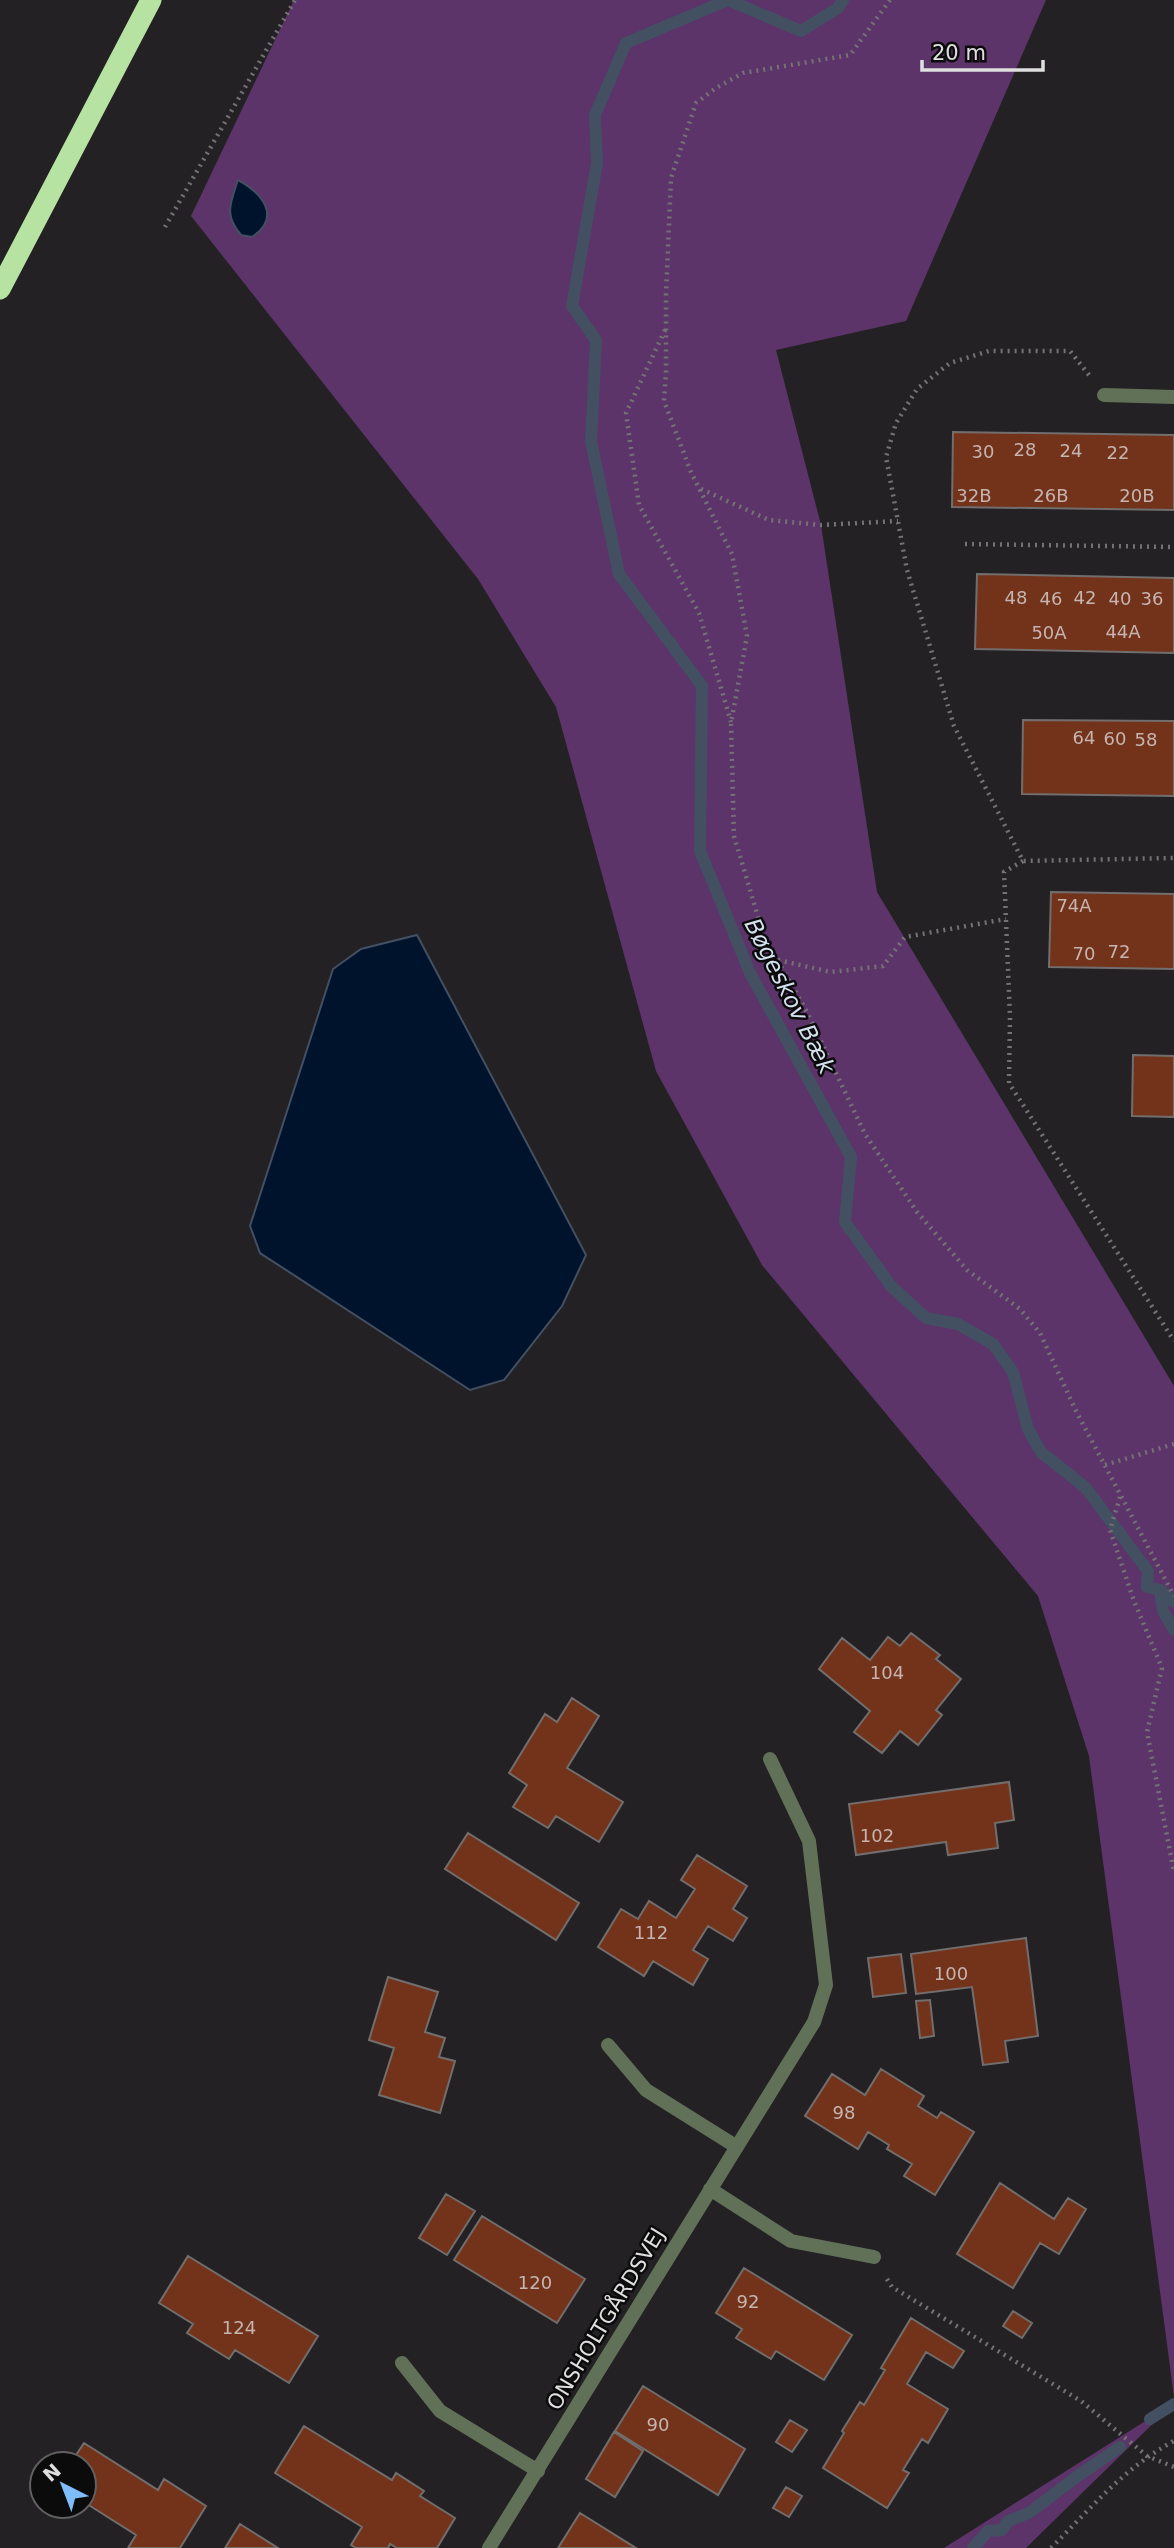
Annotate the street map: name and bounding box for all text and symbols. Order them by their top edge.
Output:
scale bar [922,28,1043,72]
text: 20 m [932,41,986,65]
house number: 28 [1014,439,1036,460]
house number: 24 [1060,440,1082,461]
house number: 30 [972,441,994,462]
house number: 22 [1107,442,1129,463]
house number: 32B [956,485,992,506]
house number: 26B [1033,485,1069,506]
house number: 20B [1119,485,1155,506]
house number: 48 [1005,587,1027,608]
house number: 42 [1074,587,1096,608]
house number: 46 [1040,588,1062,609]
house number: 40 [1109,588,1131,609]
house number: 36 [1141,588,1163,609]
house number: 44A [1105,621,1141,642]
house number: 50A [1031,622,1067,643]
house number: 64 [1073,727,1095,748]
house number: 60 [1104,728,1126,749]
house number: 58 [1135,729,1157,750]
house number: 74A [1056,895,1092,916]
water label: Bøgeskov Bæk [740,914,841,1080]
house number: 72 [1108,941,1130,962]
house number: 70 [1073,943,1095,964]
house number: 104 [870,1662,904,1683]
house number: 102 [860,1825,894,1846]
house number: 112 [634,1922,668,1943]
house number: 100 [934,1963,968,1984]
house number: 98 [833,2102,855,2123]
street label: ONSHOLTGÅRDSVEJ [540,2223,670,2414]
house number: 120 [518,2272,552,2293]
house number: 92 [737,2291,759,2312]
house number: 124 [222,2317,256,2338]
house number: 90 [647,2414,669,2435]
north arrow [28,2450,98,2520]
text: N [38,2459,65,2486]

